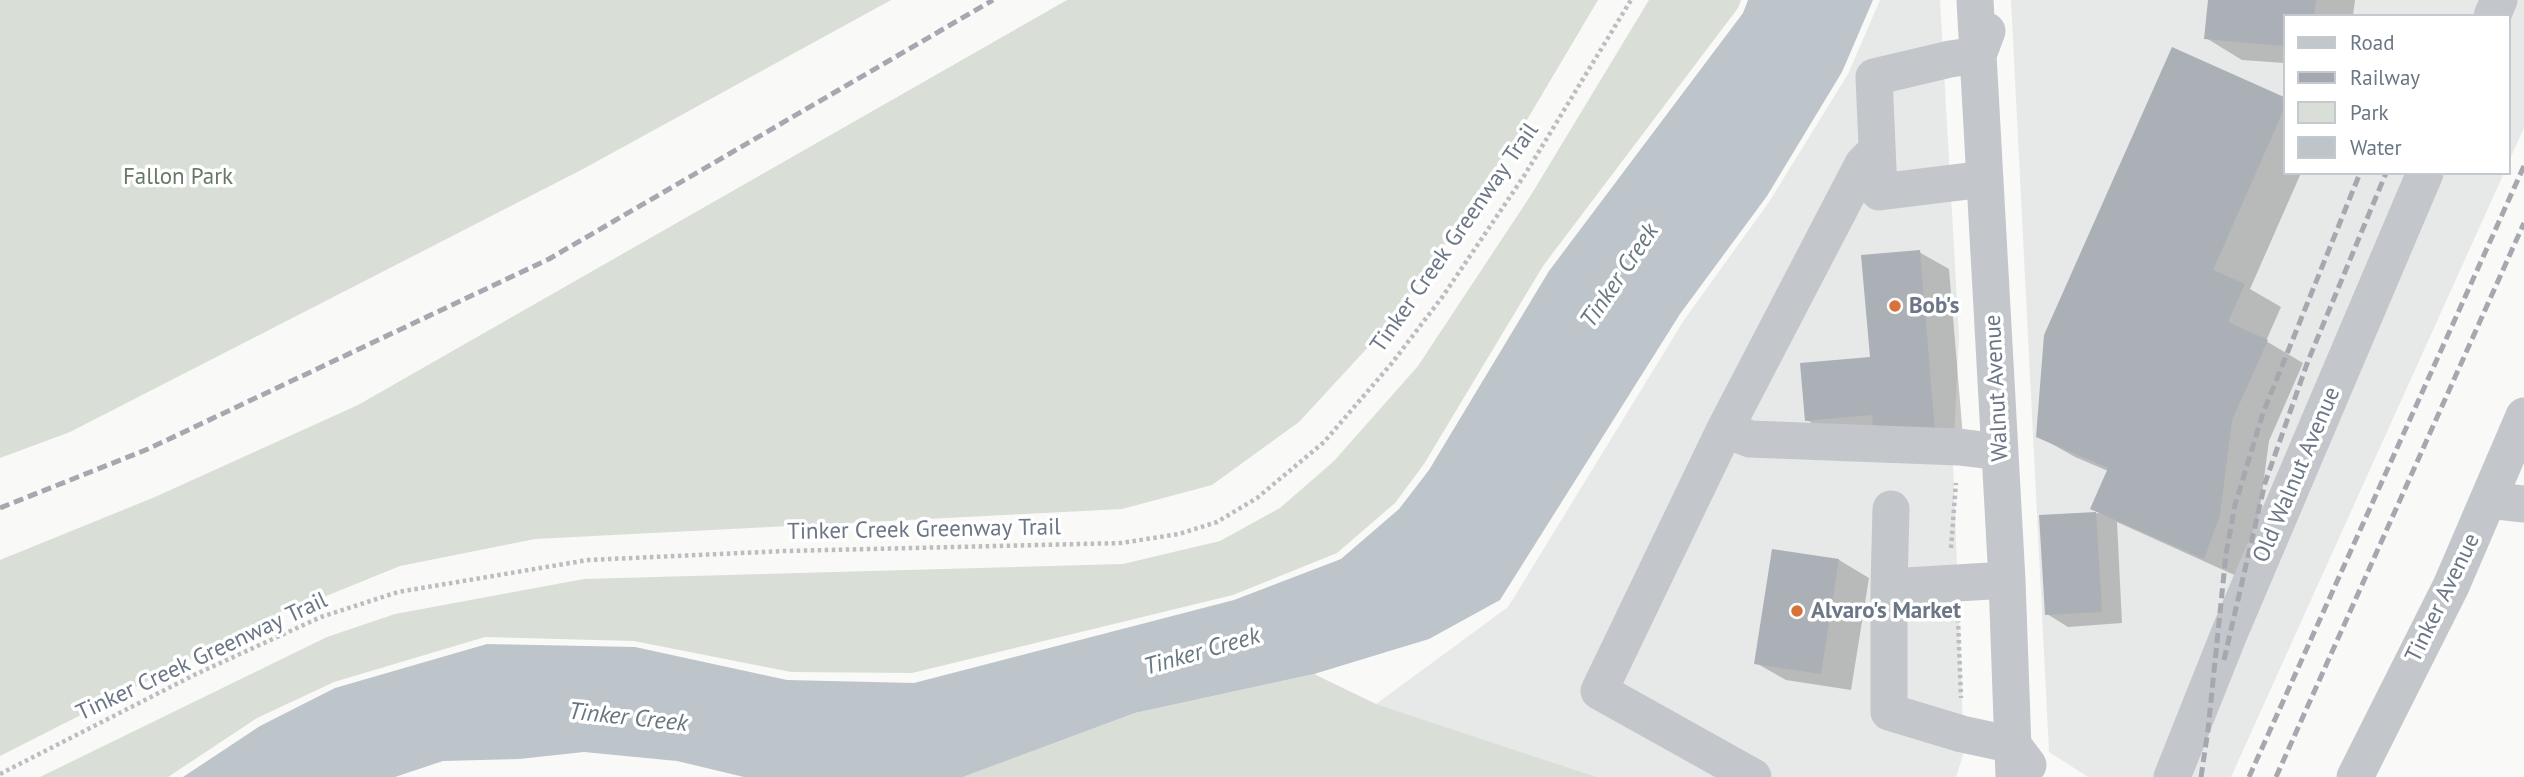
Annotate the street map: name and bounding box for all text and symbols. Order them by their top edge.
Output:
legend [2282,14,2510,175]
text: Road [2350,29,2394,56]
text: Railway [2350,64,2420,91]
text: Park [2350,99,2389,126]
street label: Tinker Creek Greenway Trail [1365,118,1545,358]
text: Water [2350,134,2402,161]
park label: Fallon Park [123,163,233,191]
water label: Tinker Creek [1575,218,1665,334]
place label: Bob's [1909,292,1959,320]
marker: Bob's [1887,298,1903,314]
street label: Walnut Avenue [1979,314,2015,462]
street label: Old Walnut Avenue [2248,383,2346,567]
street label: Tinker Creek Greenway Trail [787,514,1061,546]
street label: Tinker Avenue [2400,529,2486,667]
street label: Tinker Creek Greenway Trail [72,587,332,727]
place label: Alvaro's Market [1811,597,1961,625]
marker: Alvaro's Market [1789,603,1805,619]
water label: Tinker Creek [1141,622,1263,682]
water label: Tinker Creek [567,697,689,739]

